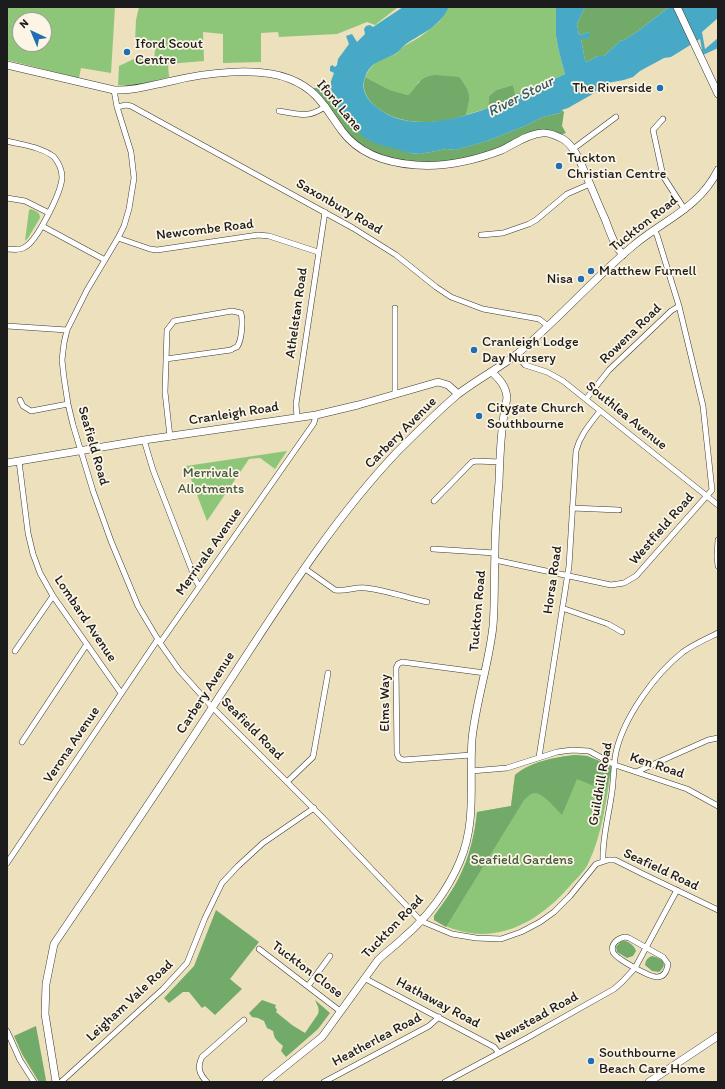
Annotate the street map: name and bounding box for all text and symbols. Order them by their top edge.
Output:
north arrow [12,12,52,52]
text: N [17,16,31,31]
place label: Iford Scout Centre [135,36,203,68]
marker: Iford Scout Centre [122,47,132,57]
water label: River Stour [485,73,557,121]
street label: Iford Lane [313,77,365,135]
place label: The Riverside [572,80,652,96]
marker: The Riverside [655,83,665,93]
place label: Tuckton Christian Centre [567,150,666,182]
marker: Tuckton Christian Centre [554,161,564,171]
street label: Saxonbury Road [293,175,385,239]
street label: Tuckton Road [607,192,681,256]
street label: Newcombe Road [155,216,255,244]
place label: Matthew Furnell [599,263,697,279]
street label: Athelstan Road [282,266,312,360]
marker: Matthew Furnell [586,266,596,276]
place label: Nisa [547,271,573,287]
marker: Nisa [576,274,586,284]
street label: Rowena Road [596,300,666,368]
place label: Cranleigh Lodge Day Nursery [482,334,579,366]
marker: Cranleigh Lodge Day Nursery [469,345,479,355]
street label: Southlea Avenue [582,378,670,454]
street label: Carbery Avenue [362,394,440,472]
street label: Cranleigh Road [188,399,280,429]
place label: Citygate Church Southbourne [487,400,584,432]
street label: Seafield Road [74,404,112,488]
marker: Citygate Church Southbourne [474,411,484,421]
park label: Merrivale Allotments [178,465,244,498]
street label: Westfield Road [626,489,698,569]
street label: Merrivale Avenue [172,505,246,599]
street label: Horsa Road [540,545,566,615]
street label: Tuckton Road [466,569,490,653]
street label: Lombard Avenue [50,573,120,665]
street label: Carbery Avenue [173,649,239,737]
street label: Elms Way [377,674,393,732]
street label: Seafield Road [217,694,287,764]
street label: Verona Avenue [40,704,104,786]
street label: Guildhill Road [585,741,617,827]
street label: Ken Road [627,749,687,783]
street label: Seafield Road [620,845,702,895]
park label: Seafield Gardens [471,852,573,868]
street label: Tuckton Road [359,892,427,962]
street label: Tuckton Close [268,938,346,1002]
street label: Leigham Vale Road [83,956,177,1046]
street label: Hathaway Road [393,974,483,1032]
street label: Newstead Road [493,988,581,1048]
street label: Heatherlea Road [329,1009,425,1071]
place label: Southbourne Beach Care Home [599,1045,705,1078]
marker: Southbourne Beach Care Home [586,1056,596,1066]

